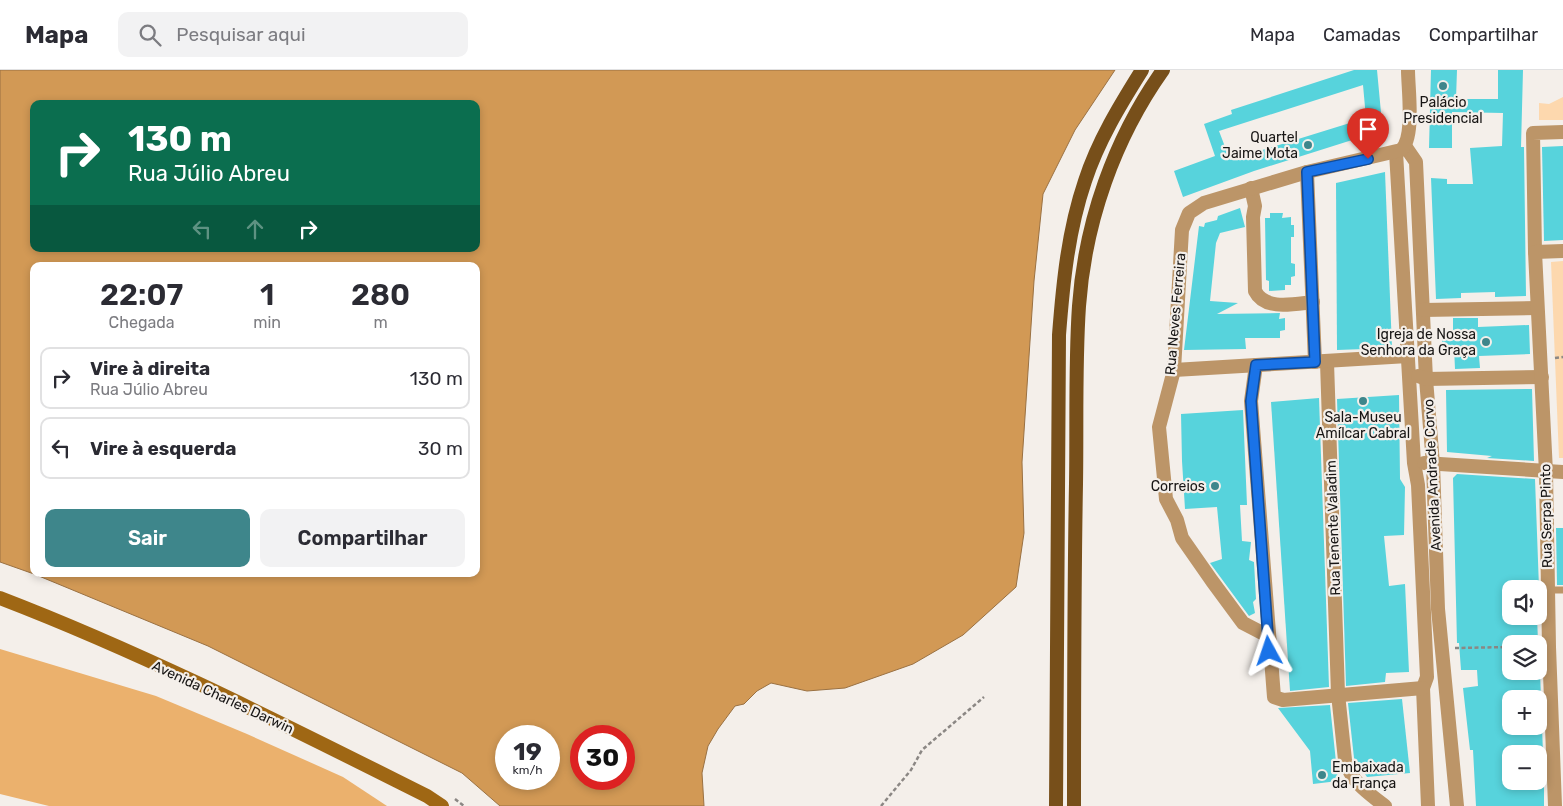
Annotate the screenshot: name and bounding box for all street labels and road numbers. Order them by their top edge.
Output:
street label: Rua Neves Ferreira [1162,252,1189,376]
street label: Avenida Andrade Corvo [1420,399,1445,551]
street label: Rua Tenente Valadim [1323,460,1344,596]
street label: Rua Serpa Pinto [1537,464,1556,568]
street label: Avenida Charles Darwin [149,657,296,738]

